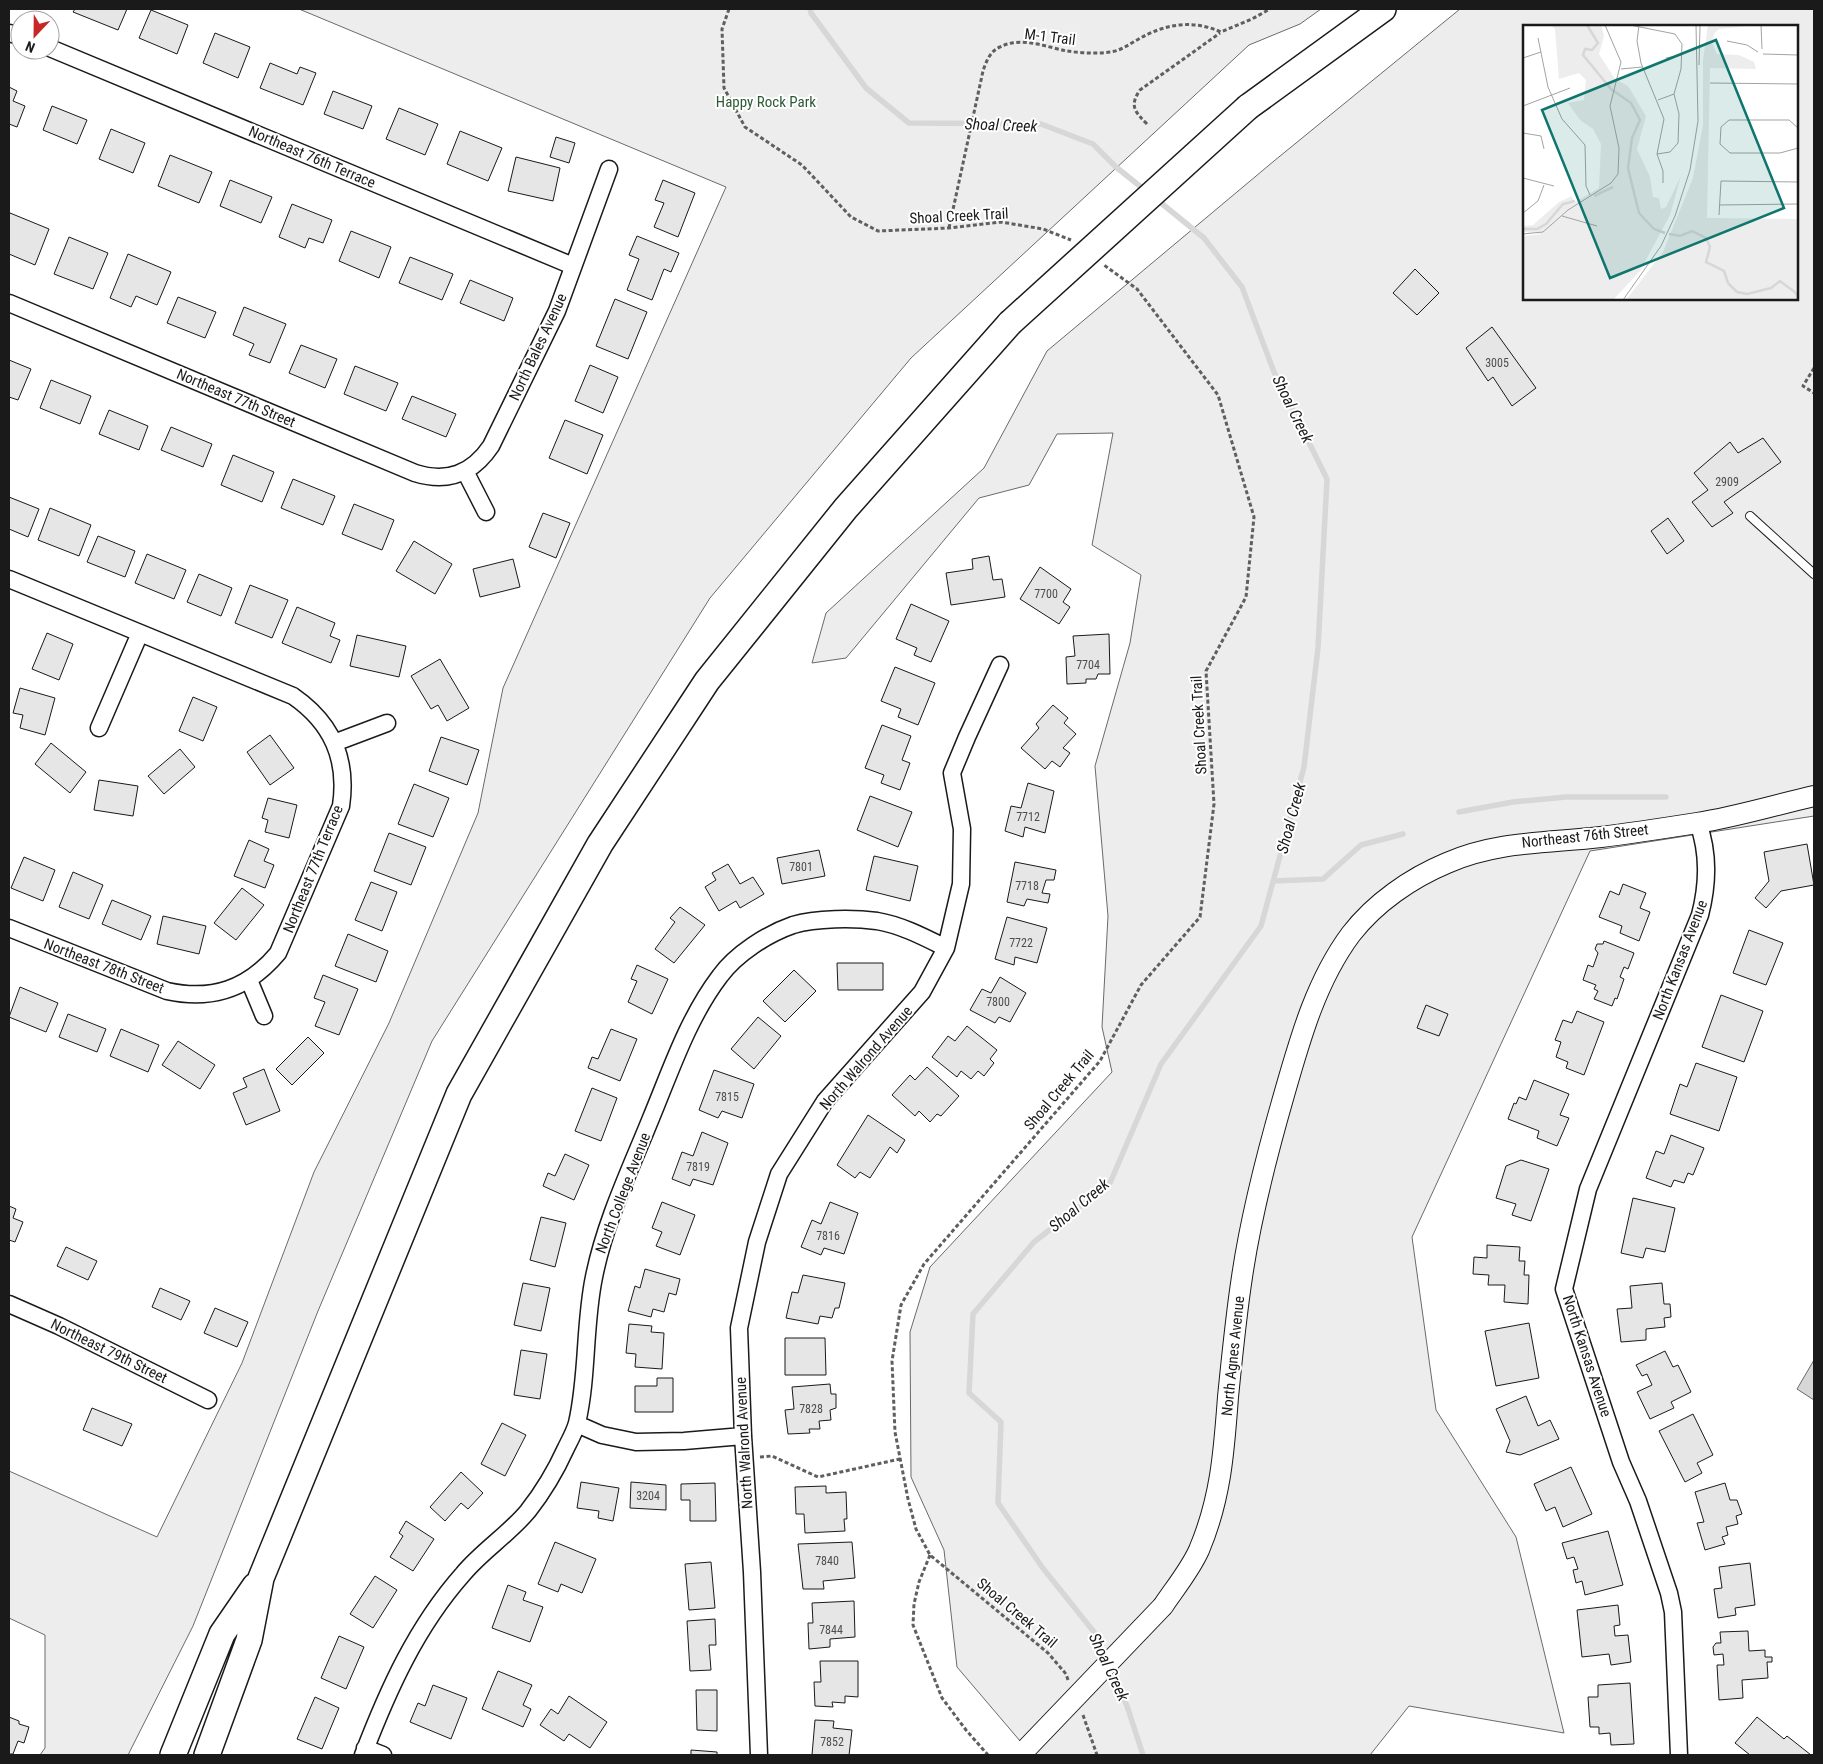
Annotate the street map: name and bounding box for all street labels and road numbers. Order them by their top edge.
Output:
street label: M-1 Trail [1023,25,1077,49]
street label: Northeast 76th Terrace [246,122,378,192]
street label: Shoal Creek Trail [909,204,1009,228]
street label: North Bales Avenue [505,291,571,403]
street label: Northeast 77th Street [174,365,298,431]
street label: Shoal Creek Trail [1187,675,1211,775]
street label: Northeast 77th Terrace [279,803,347,935]
street label: Northeast 76th Street [1521,820,1649,852]
street label: North Kansas Avenue [1649,897,1711,1023]
street label: Northeast 78th Street [41,935,167,997]
street label: North Walrond Avenue [816,1002,916,1114]
street label: Shoal Creek Trail [1020,1046,1098,1134]
street label: North College Avenue [592,1130,654,1256]
street label: North Kansas Avenue [1559,1293,1615,1419]
street label: North Agnes Avenue [1218,1295,1248,1417]
street label: Northeast 79th Street [48,1315,170,1387]
street label: North Walrond Avenue [732,1377,756,1509]
street label: Shoal Creek Trail [973,1574,1061,1652]

